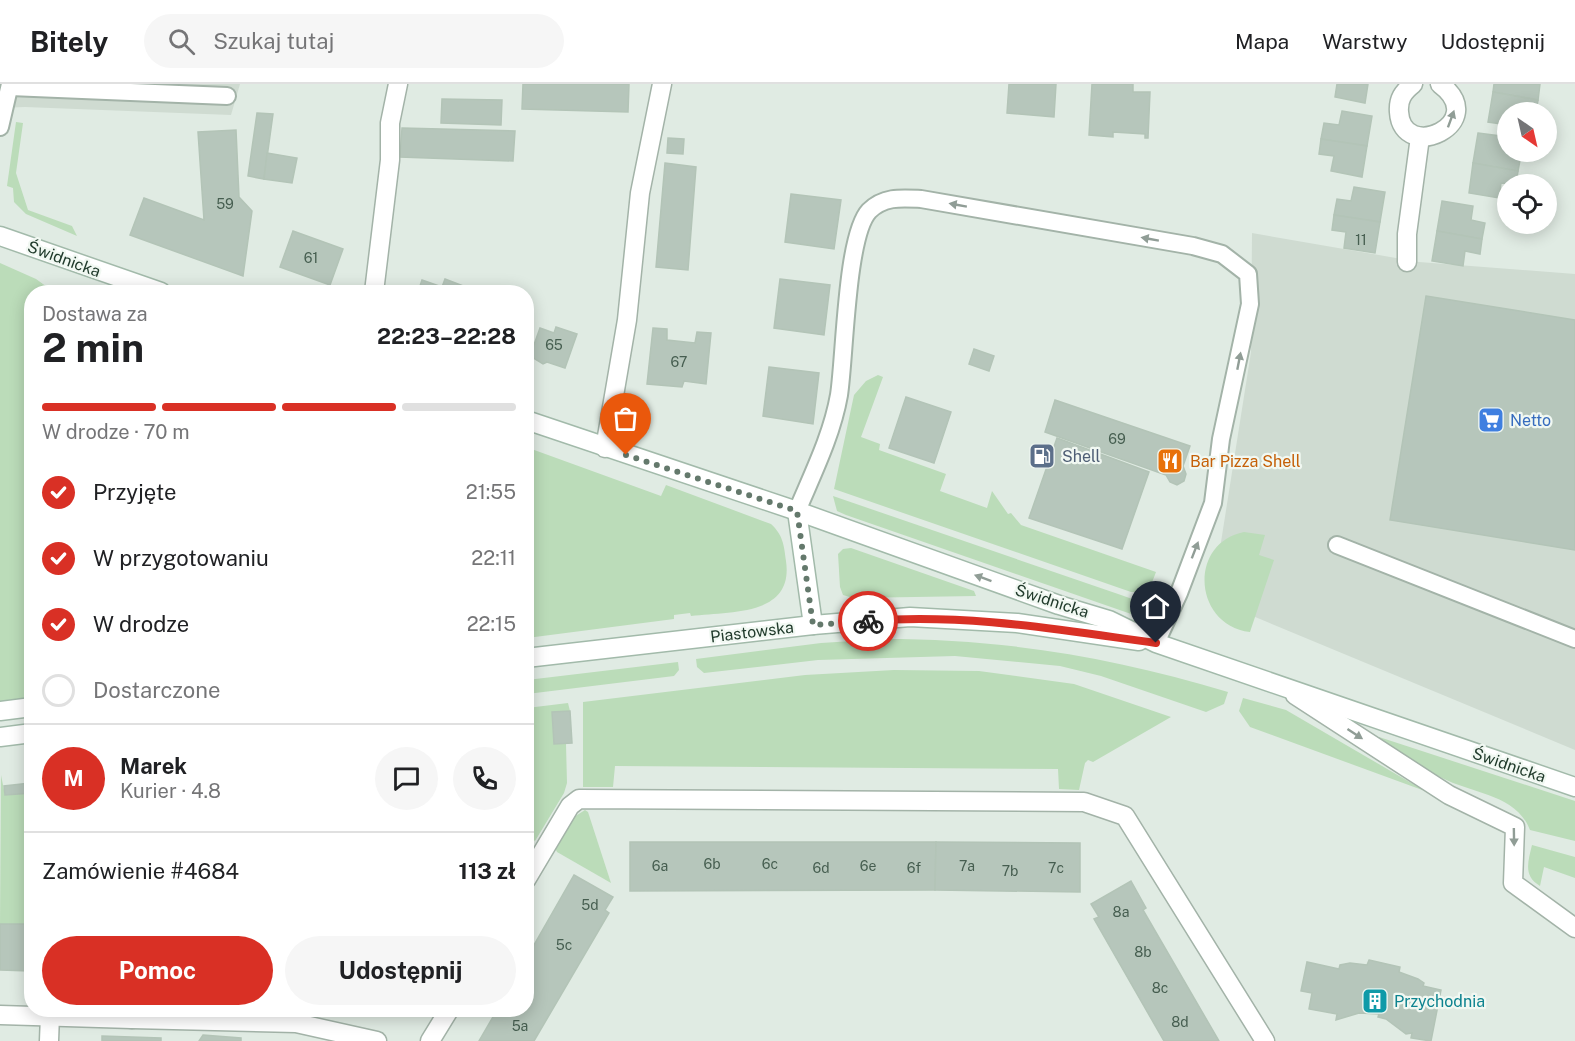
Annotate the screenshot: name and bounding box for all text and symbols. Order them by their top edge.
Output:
search box [144,14,564,68]
text: Bitely [30,25,108,58]
icon: search [165,25,198,58]
text: Szukaj tutaj [213,28,334,54]
text: Mapa [1235,29,1289,54]
text: Warstwy [1322,29,1407,54]
text: Udostępnij [1440,29,1545,54]
north arrow [1497,102,1557,162]
map controls [1497,102,1557,234]
one-way arrow [1447,109,1457,127]
button: locate [1497,174,1557,234]
house number: 59 [216,196,234,212]
one-way arrow [948,200,967,209]
house number: 11 [1355,232,1367,248]
one-way arrow [1140,234,1159,243]
street label: Świdnicka [25,236,103,281]
house number: 61 [304,250,318,266]
text: Dostawa za [42,302,148,326]
text: 22:23–22:28 [377,323,516,349]
text: 2 min [42,325,144,371]
house number: 65 [545,337,563,353]
one-way arrow [1235,352,1244,371]
house number: 67 [671,354,687,370]
pin [600,393,651,455]
icon: bag [609,402,642,435]
supermarket icon: Netto [1476,405,1506,435]
place label: Netto [1510,411,1551,430]
text: W drodze · 70 m [42,420,190,444]
house number: 69 [1108,431,1126,447]
fuel station icon: Shell [1027,441,1057,471]
restaurant icon: Bar Pizza Shell [1155,446,1185,476]
place label: Shell [1062,447,1101,466]
place label: Bar Pizza Shell [1190,452,1301,471]
icon: check [42,476,75,509]
text: Przyjęte [93,479,176,505]
text: 21:55 [466,480,516,504]
one-way arrow [1190,541,1200,559]
icon: check [42,542,75,575]
text: W przygotowaniu [93,545,269,571]
text: 22:11 [471,546,516,570]
one-way arrow [974,573,992,583]
street label: Świdnicka [1013,579,1092,622]
pin [1130,581,1181,643]
icon: home [1139,590,1172,623]
courier [838,591,898,651]
icon: bike [852,605,885,638]
icon: check [42,608,75,641]
text: W drodze [93,611,189,637]
text: 22:15 [467,612,516,636]
street label: Piastowska [709,617,795,647]
text: Dostarczone [93,677,220,703]
one-way arrow [1347,728,1363,739]
street label: Świdnicka [1470,743,1549,786]
button: chat [375,747,438,810]
button: phone [453,747,516,810]
text: Marek [120,753,187,779]
text: M [63,765,84,791]
text: Kurier · 4.8 [120,779,221,803]
one-way arrow [1509,828,1519,847]
house number: 6b [703,856,721,872]
house number: 6c [762,856,778,872]
text: Zamówienie #4684 [42,858,239,884]
text: 113 zł [458,858,516,884]
house number: 6a [652,858,668,874]
house number: 6e [860,858,876,874]
house number: 7a [959,858,975,874]
house number: 6d [812,860,830,876]
house number: 6f [907,860,922,876]
house number: 7c [1048,860,1064,876]
house number: 7b [1002,863,1018,879]
house number: 5d [581,897,599,913]
house number: 8a [1113,904,1129,920]
button: Pomoc [42,936,273,1005]
button: Udostępnij [285,936,516,1005]
house number: 5c [556,937,572,953]
house number: 8b [1134,944,1152,960]
house number: 8c [1152,980,1168,996]
building icon: Przychodnia [1360,986,1390,1016]
place label: Przychodnia [1394,992,1485,1011]
house number: 8d [1171,1014,1189,1030]
house number: 5a [512,1018,528,1034]

